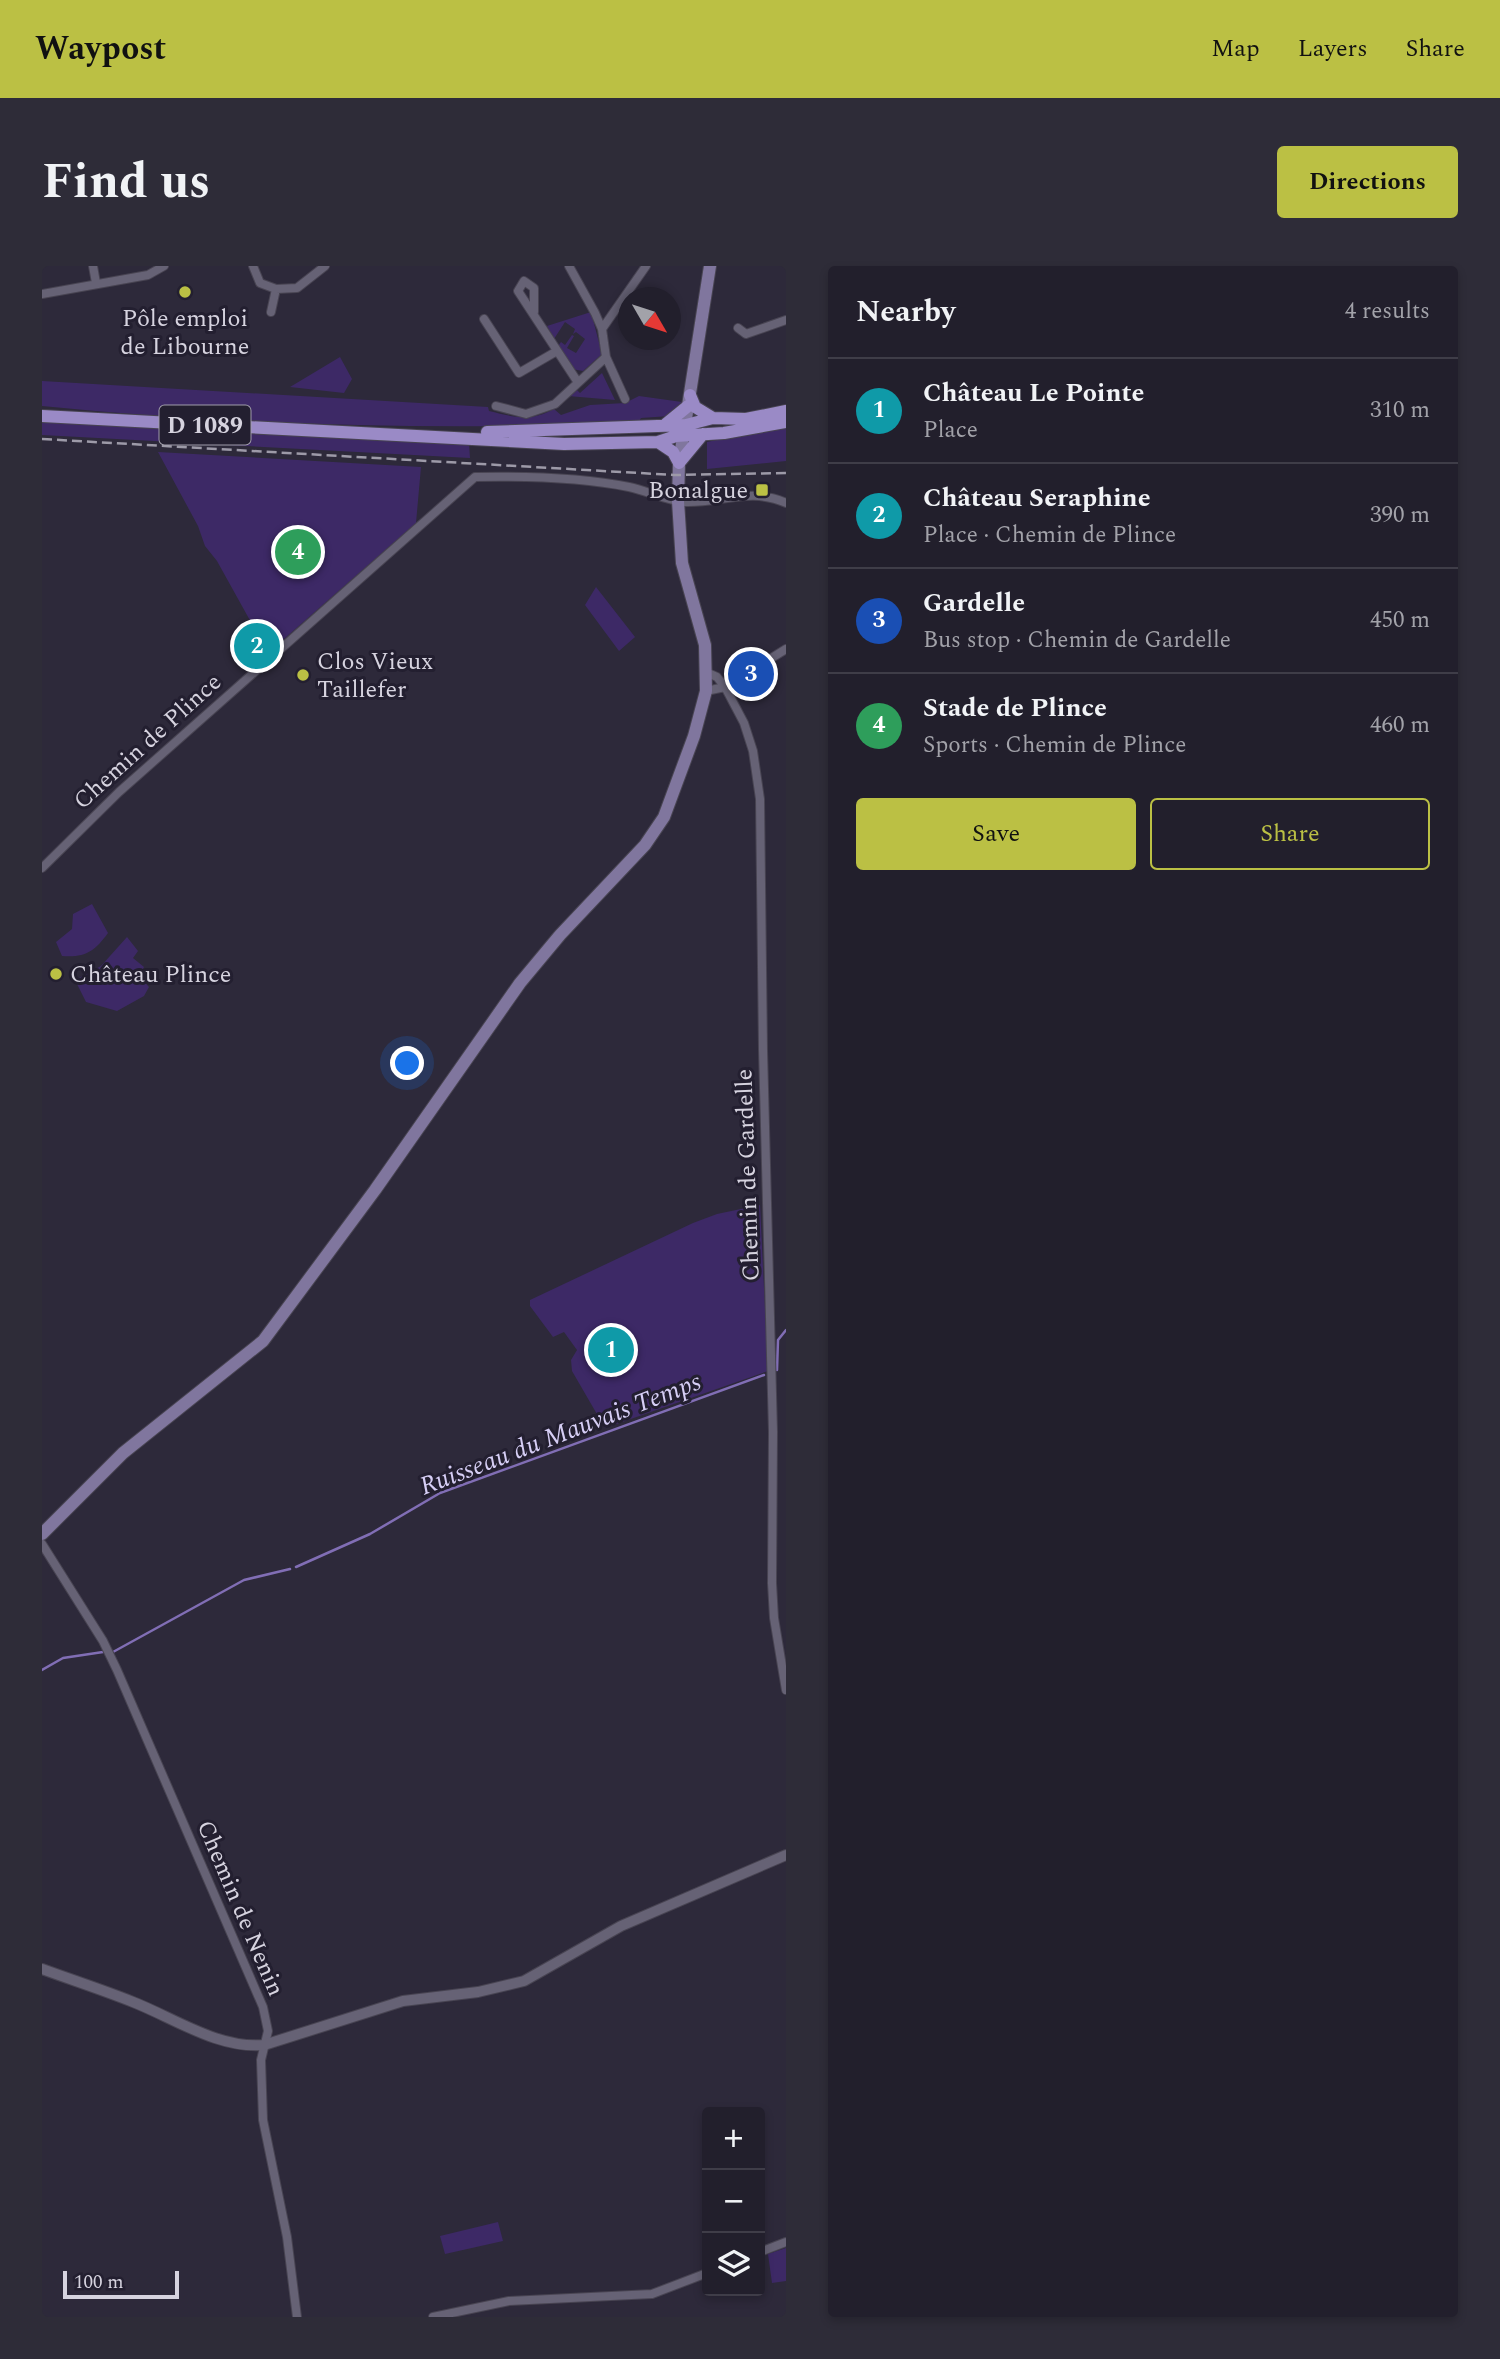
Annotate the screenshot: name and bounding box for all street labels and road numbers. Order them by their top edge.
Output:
road number: D 1089 [160,406,250,444]
street label: Chemin de Plince [65,665,230,818]
street label: Chemin de Gardelle [726,1068,770,1282]
street label: Chemin de Nenin [187,1815,293,2002]

